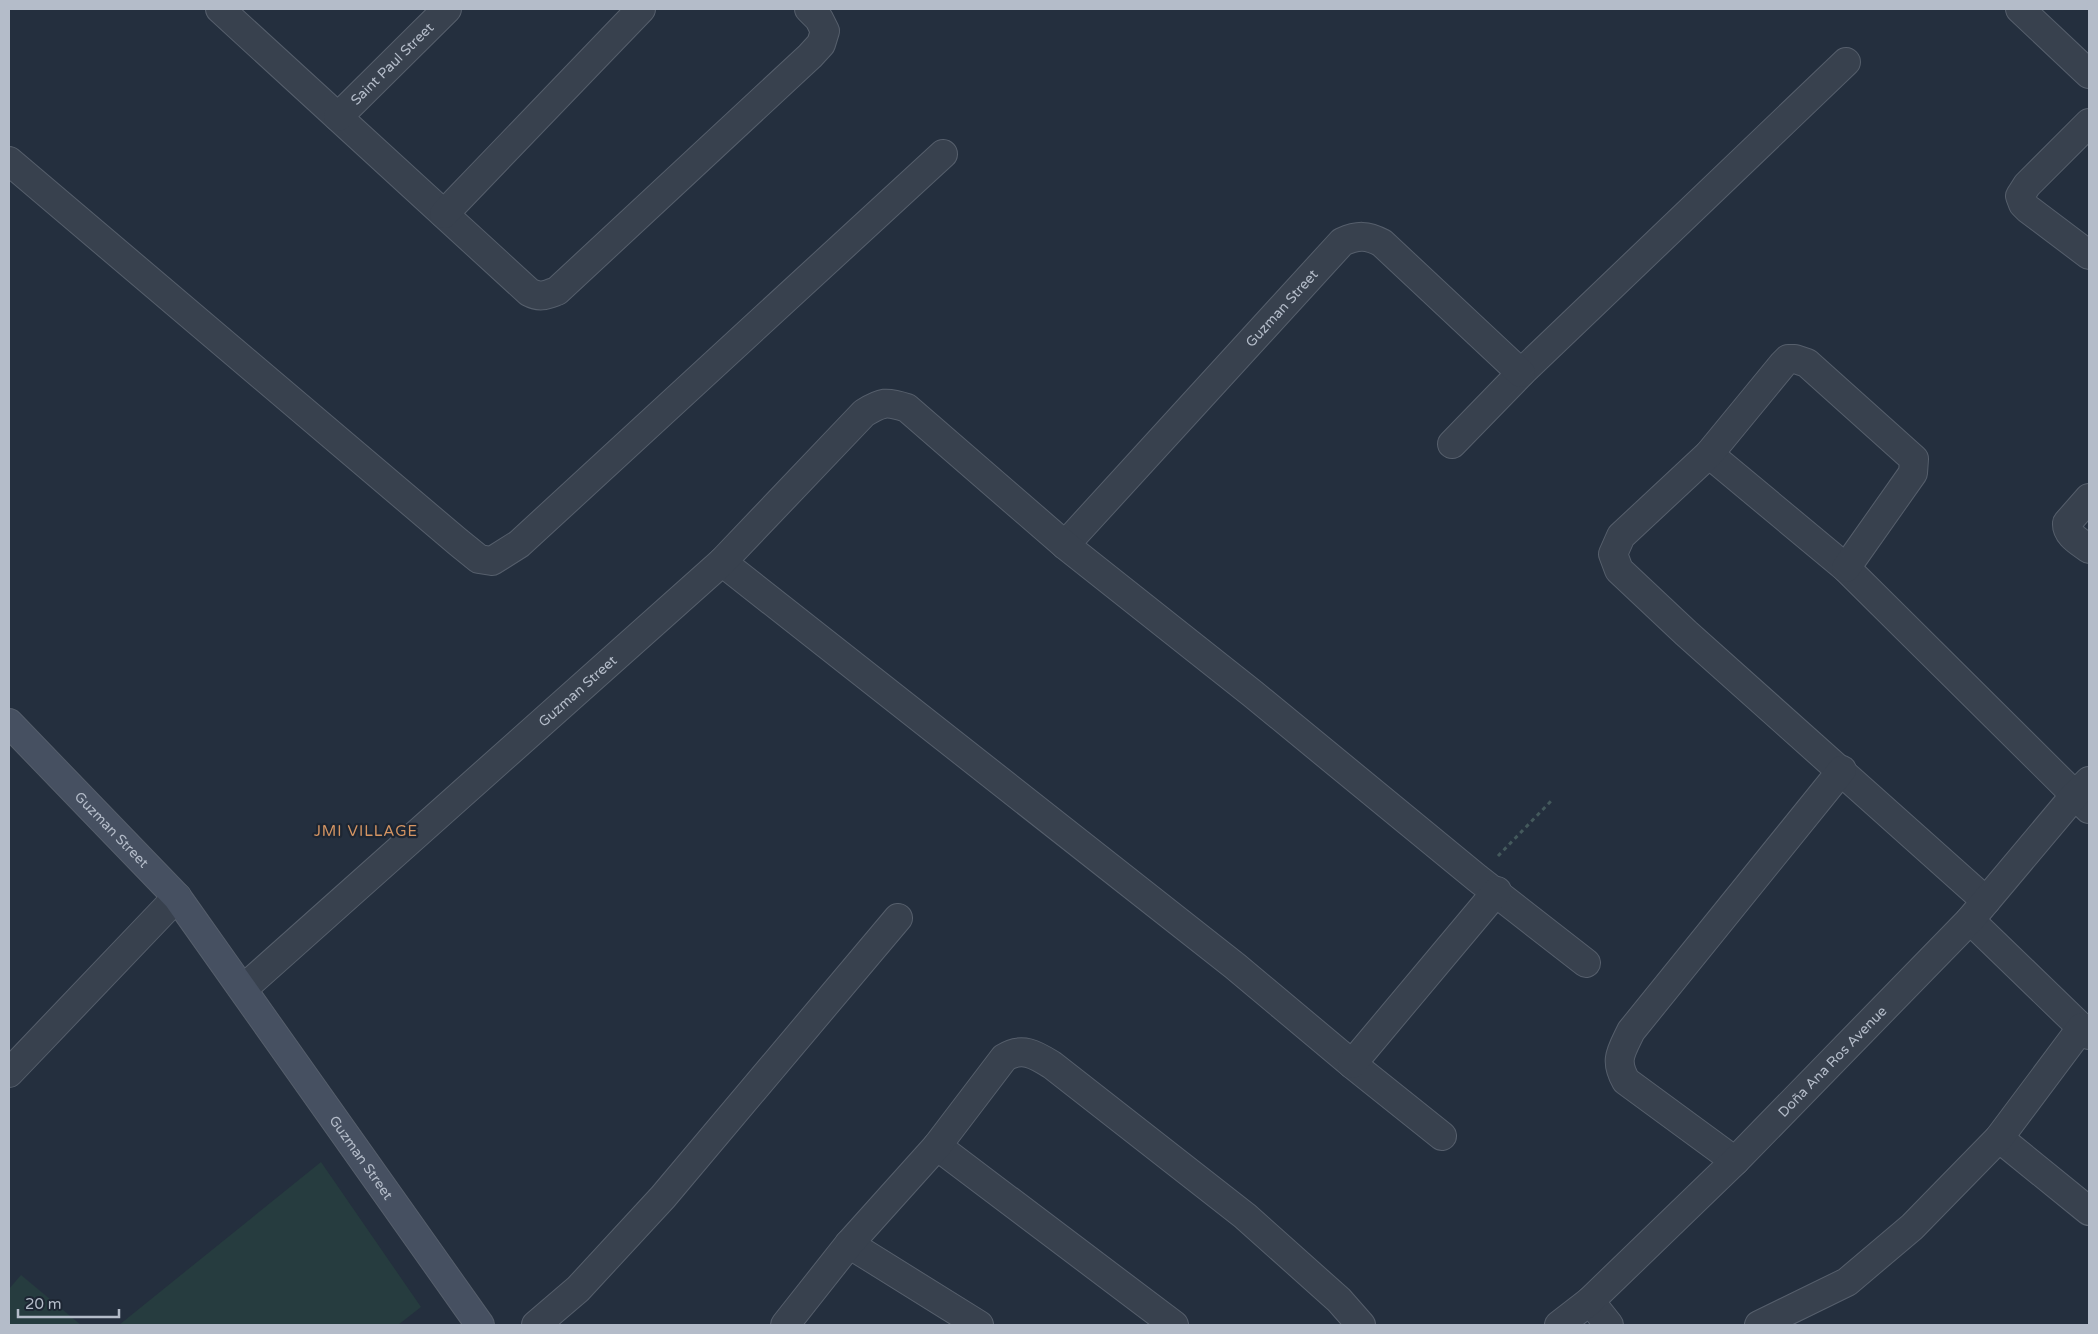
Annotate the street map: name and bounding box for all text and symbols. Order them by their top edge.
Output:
street label: Saint Paul Street [347,19,438,109]
street label: Guzman Street [1242,266,1322,351]
street label: Guzman Street [535,652,621,731]
street label: Guzman Street [71,788,152,872]
district label: JMI VILLAGE [314,822,418,840]
street label: Doña Ana Ros Avenue [1775,1003,1890,1121]
street label: Guzman Street [325,1112,397,1204]
scale bar [18,1286,119,1318]
text: 20 m [25,1295,62,1313]

